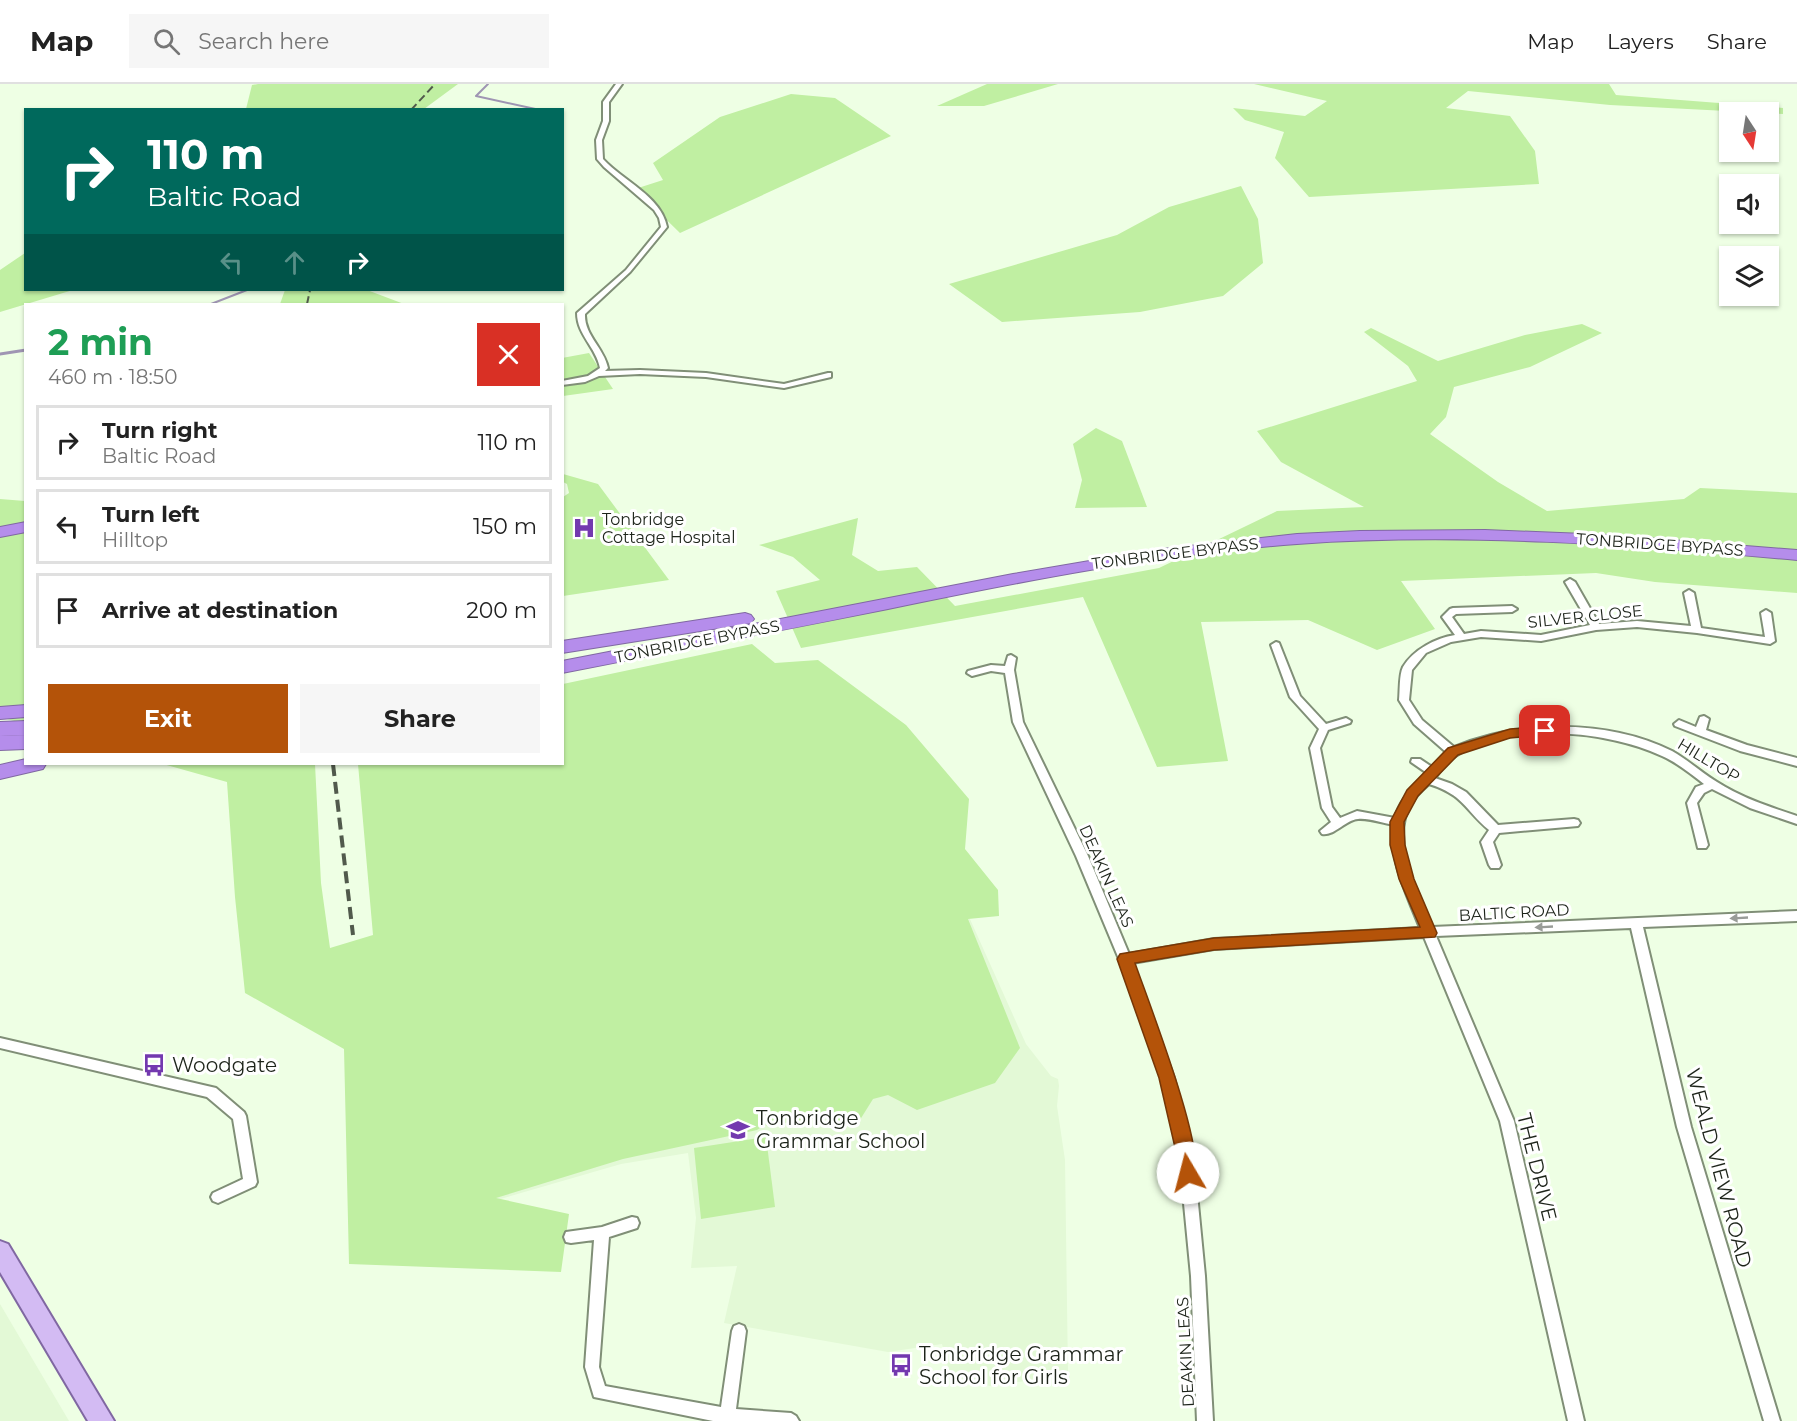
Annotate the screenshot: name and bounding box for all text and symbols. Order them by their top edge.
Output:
search box [129,14,549,68]
text: Map [30,24,93,58]
icon: search [150,25,183,58]
text: Search here [198,28,329,55]
text: Map [1527,29,1574,54]
text: Layers [1607,29,1674,54]
text: Share [1707,29,1767,54]
north arrow [1719,102,1779,162]
map controls [1719,102,1779,306]
text: 110 m [147,128,264,180]
icon: right [48,132,126,210]
button: sound [1719,174,1779,234]
text: Baltic Road [147,180,301,213]
icon: left [215,246,248,279]
icon: ahead [278,246,311,279]
icon: right [341,246,374,279]
button: layers [1719,246,1779,306]
text: 2 min [48,320,153,364]
button: close [477,323,540,386]
text: 460 m · 18:50 [48,365,177,389]
text: Turn right [102,417,217,444]
icon: right [51,426,84,459]
text: 110 m [477,429,537,456]
text: Baltic Road [102,444,216,468]
text: Turn left [102,501,200,528]
icon: left [51,510,84,543]
place label: Tonbridge Cottage Hospital [602,510,736,547]
text: 150 m [473,513,537,540]
hospital icon: Tonbridge Cottage Hospital [571,515,597,541]
text: Hilltop [102,528,168,552]
street label: TONBRIDGE BYPASS [1576,529,1744,560]
street label: TONBRIDGE BYPASS [1091,534,1260,573]
icon: arrive [51,594,84,627]
text: Arrive at destination [102,597,338,624]
text: 200 m [466,597,537,624]
street label: SILVER CLOSE [1527,601,1643,632]
street label: TONBRIDGE BYPASS [613,616,781,667]
button: Exit [48,684,288,753]
button: Share [300,684,540,753]
pin [1519,705,1570,756]
icon: arrive [1528,714,1561,747]
street label: HILLTOP [1674,734,1743,786]
street label: DEAKIN LEAS [1075,822,1138,931]
street label: BALTIC ROAD [1458,900,1570,925]
one-way arrow [1729,913,1748,922]
one-way arrow [1534,923,1553,932]
bus stop icon: Woodgate [141,1052,167,1078]
place label: Woodgate [172,1053,277,1077]
street label: WEALD VIEW ROAD [1681,1066,1757,1270]
place label: Tonbridge Grammar School [756,1106,925,1153]
street label: THE DRIVE [1512,1111,1562,1223]
school or university icon: Tonbridge Grammar School [725,1117,751,1143]
position arrow [1156,1141,1220,1205]
street label: DEAKIN LEAS [1173,1296,1198,1408]
place label: Tonbridge Grammar School for Girls [919,1342,1124,1389]
bus stop icon: Tonbridge Grammar School for Girls [888,1352,914,1378]

